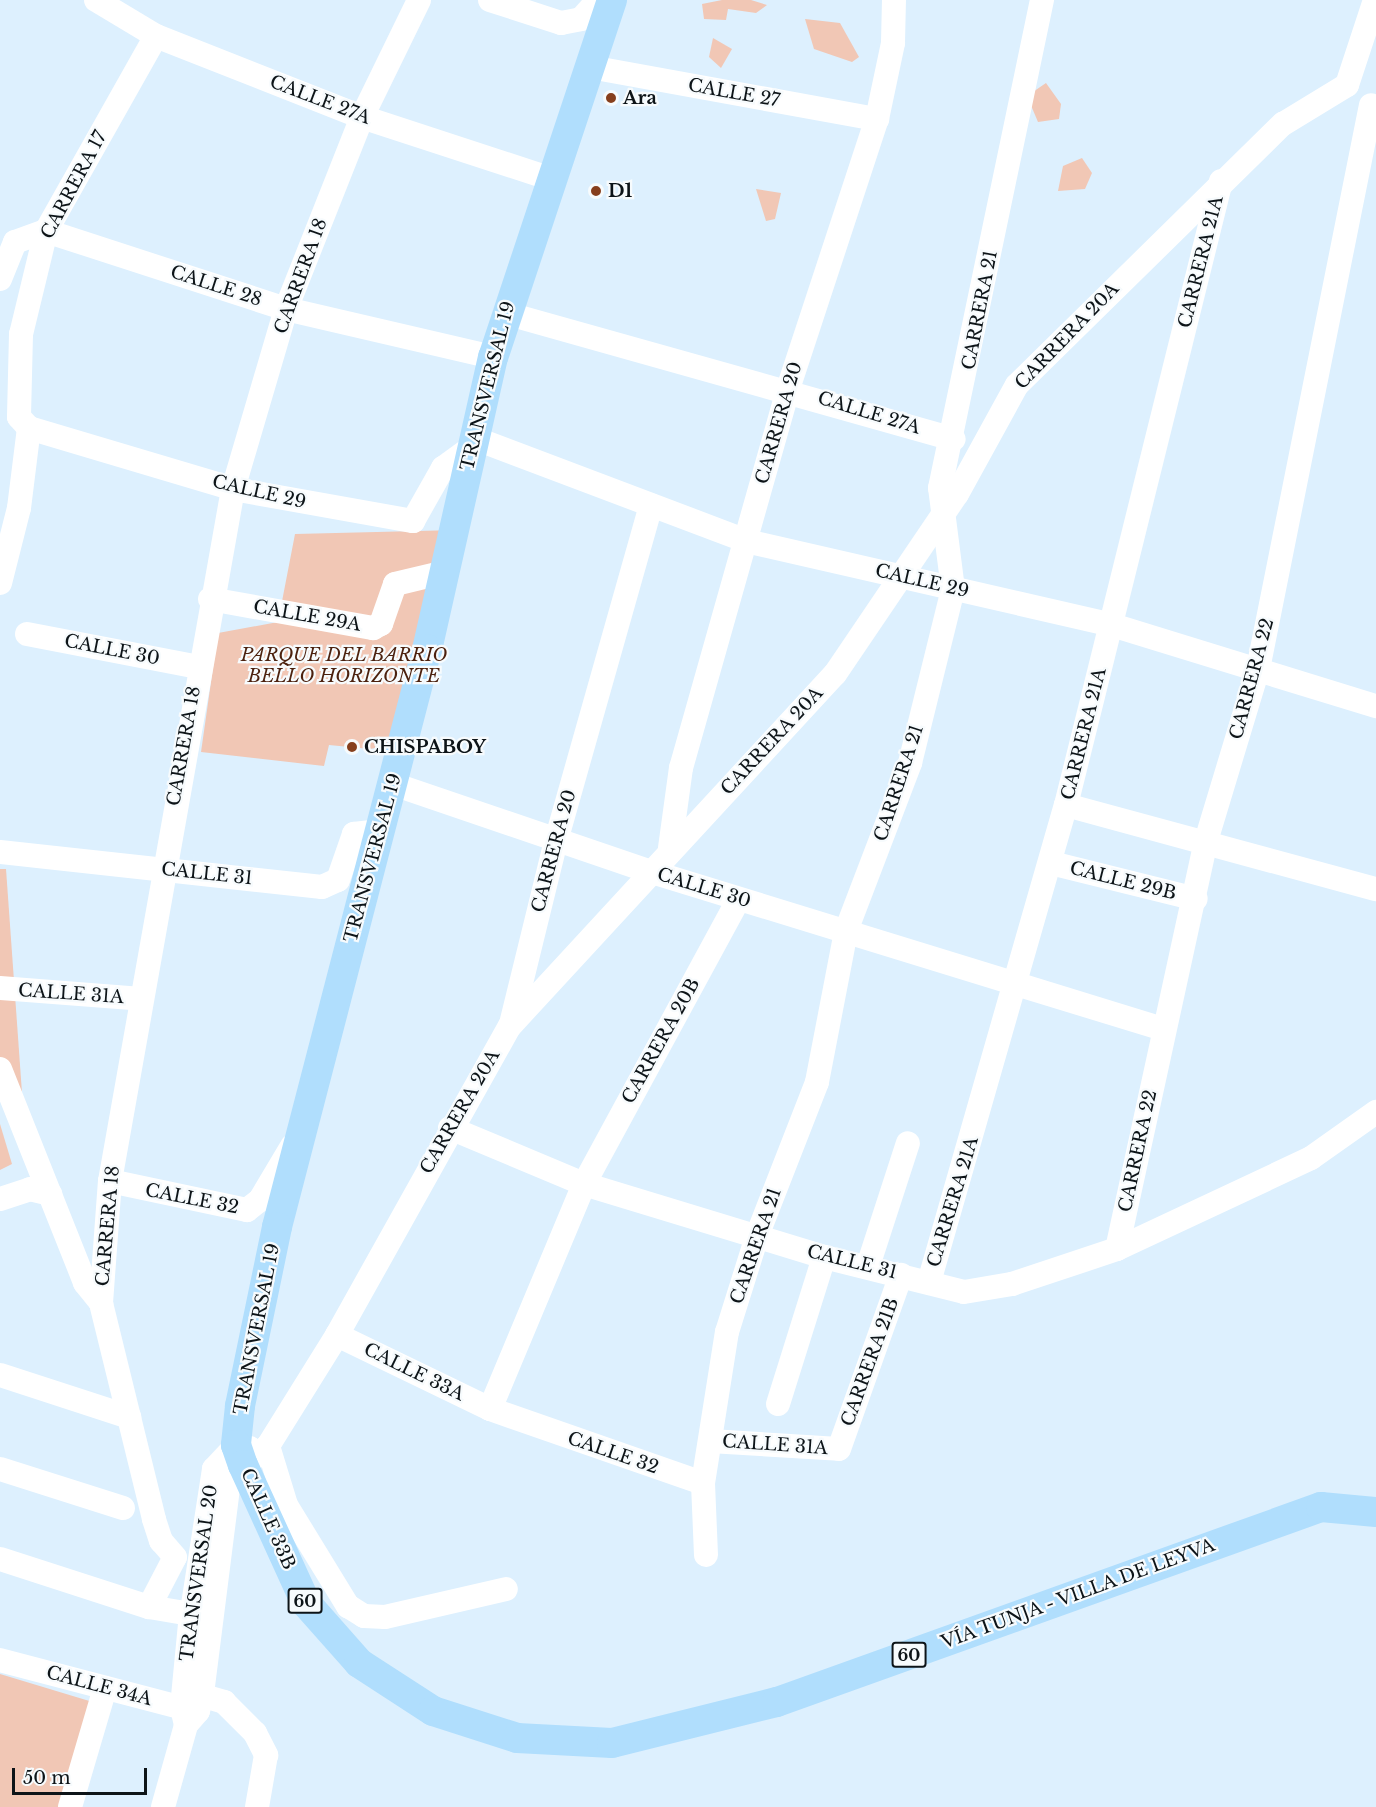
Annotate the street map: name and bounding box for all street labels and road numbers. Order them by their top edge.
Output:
street label: CALLE 27A [267,71,373,129]
street label: CALLE 27 [686,74,782,112]
street label: CARRERA 17 [36,127,112,243]
street label: CARRERA 21A [1174,193,1228,331]
street label: CARRERA 18 [270,215,332,337]
street label: CARRERA 21 [958,248,1002,372]
street label: CALLE 28 [168,261,264,311]
street label: CARRERA 20A [1010,278,1124,394]
street label: TRANSVERSAL 19 [456,299,520,473]
street label: CARRERA 20 [751,359,807,487]
street label: CALLE 27A [815,387,923,439]
street label: CALLE 29 [210,471,308,513]
street label: CALLE 29 [873,560,971,602]
street label: CALLE 29A [251,596,363,636]
street label: CARRERA 22 [1225,616,1279,742]
street label: CALLE 30 [62,630,162,670]
street label: CARRERA 21A [1057,665,1111,803]
street label: CARRERA 20A [716,682,828,800]
street label: CARRERA 18 [163,684,205,808]
street label: CARRERA 21 [870,722,928,844]
street label: TRANSVERSAL 19 [340,771,406,945]
street label: CARRERA 20 [527,787,581,915]
street label: CALLE 29B [1067,857,1179,905]
street label: CALLE 31 [160,858,254,890]
street label: CALLE 30 [655,864,753,912]
street label: CARRERA 20B [617,974,705,1108]
street label: CALLE 31A [18,980,124,1008]
street label: CARRERA 20A [416,1046,504,1178]
street label: CARRERA 22 [1114,1088,1162,1214]
street label: CARRERA 21A [923,1134,983,1270]
street label: CARRERA 18 [92,1164,124,1288]
street label: CALLE 32 [143,1179,241,1219]
street label: CARRERA 21 [726,1185,786,1307]
street label: CALLE 31 [805,1240,899,1284]
street label: TRANSVERSAL 19 [230,1241,284,1417]
street label: CARRERA 21B [837,1294,903,1430]
street label: CALLE 33A [360,1338,468,1406]
street label: CALLE 32 [565,1427,661,1479]
street label: CALLE 31A [722,1431,828,1459]
street label: CALLE 33B [236,1465,300,1573]
street label: TRANSVERSAL 20 [176,1483,222,1663]
street label: VÍA TUNJA - VILLA DE LEYVA [937,1534,1219,1654]
road number: 60 [287,1588,323,1614]
road number: 60 [891,1642,927,1668]
street label: CALLE 34A [44,1662,154,1710]

